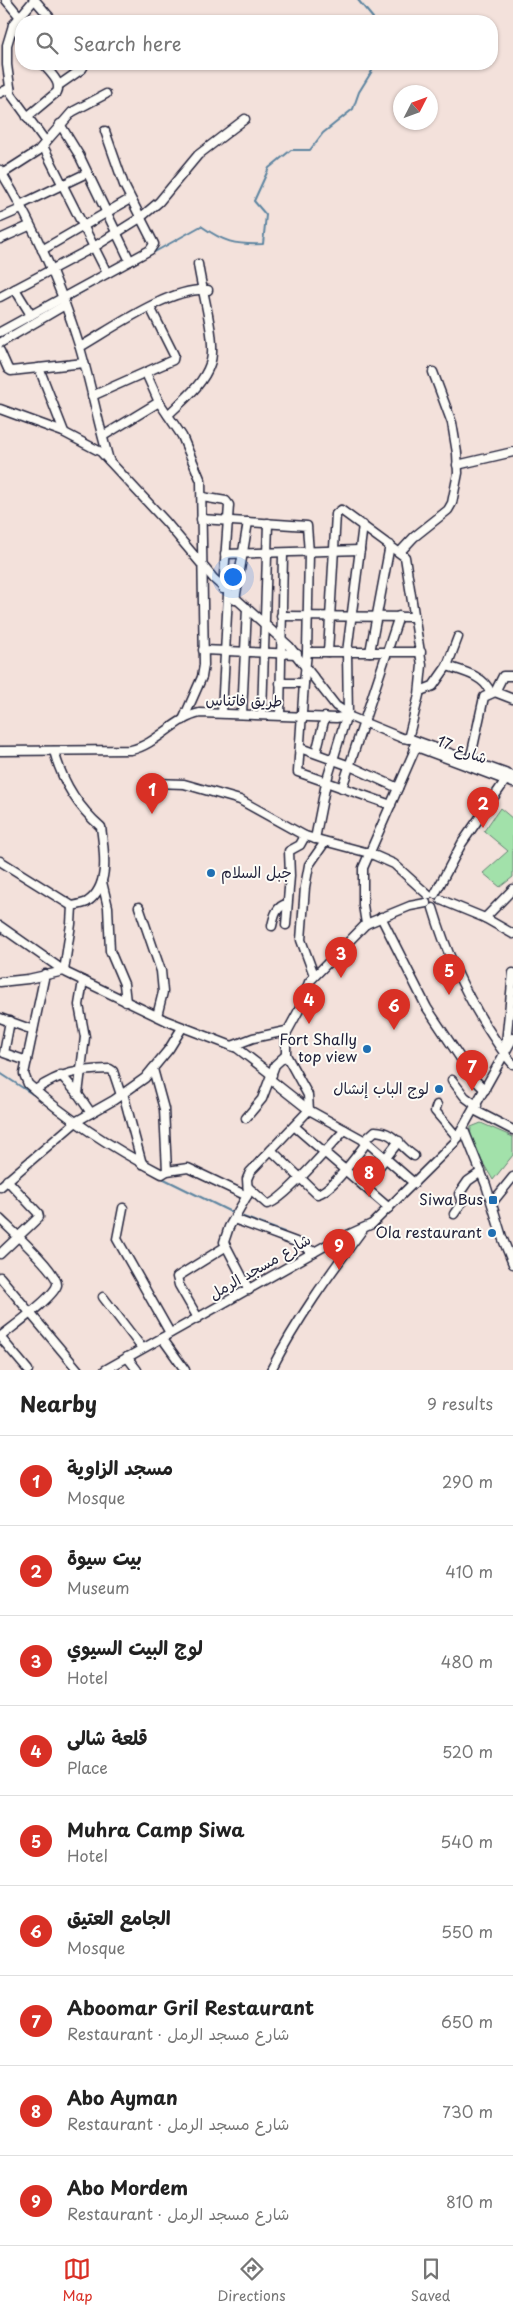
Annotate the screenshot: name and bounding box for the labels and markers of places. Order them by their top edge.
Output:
pin: 1 [136,773,168,814]
pin: 2 [467,787,499,828]
place label: جبل السلام [221,860,292,884]
marker: جبل السلام [205,867,217,879]
pin: 3 [325,937,357,978]
pin: 5 [433,954,465,995]
pin: 4 [293,983,325,1024]
pin: 6 [378,989,410,1030]
place label: Fort Shally top view [279,1027,357,1067]
marker: Fort Shally top view [361,1043,373,1055]
pin: 7 [456,1050,488,1091]
place label: لوج الباب إنشال [333,1076,429,1099]
marker: لوج الباب إنشال [433,1083,445,1095]
pin: 8 [353,1156,385,1197]
place label: Siwa Bus [419,1187,483,1210]
marker: Siwa Bus [487,1194,499,1206]
place label: Ola restaurant [376,1220,482,1243]
marker: Ola restaurant [486,1227,498,1239]
pin: 9 [323,1229,355,1270]

